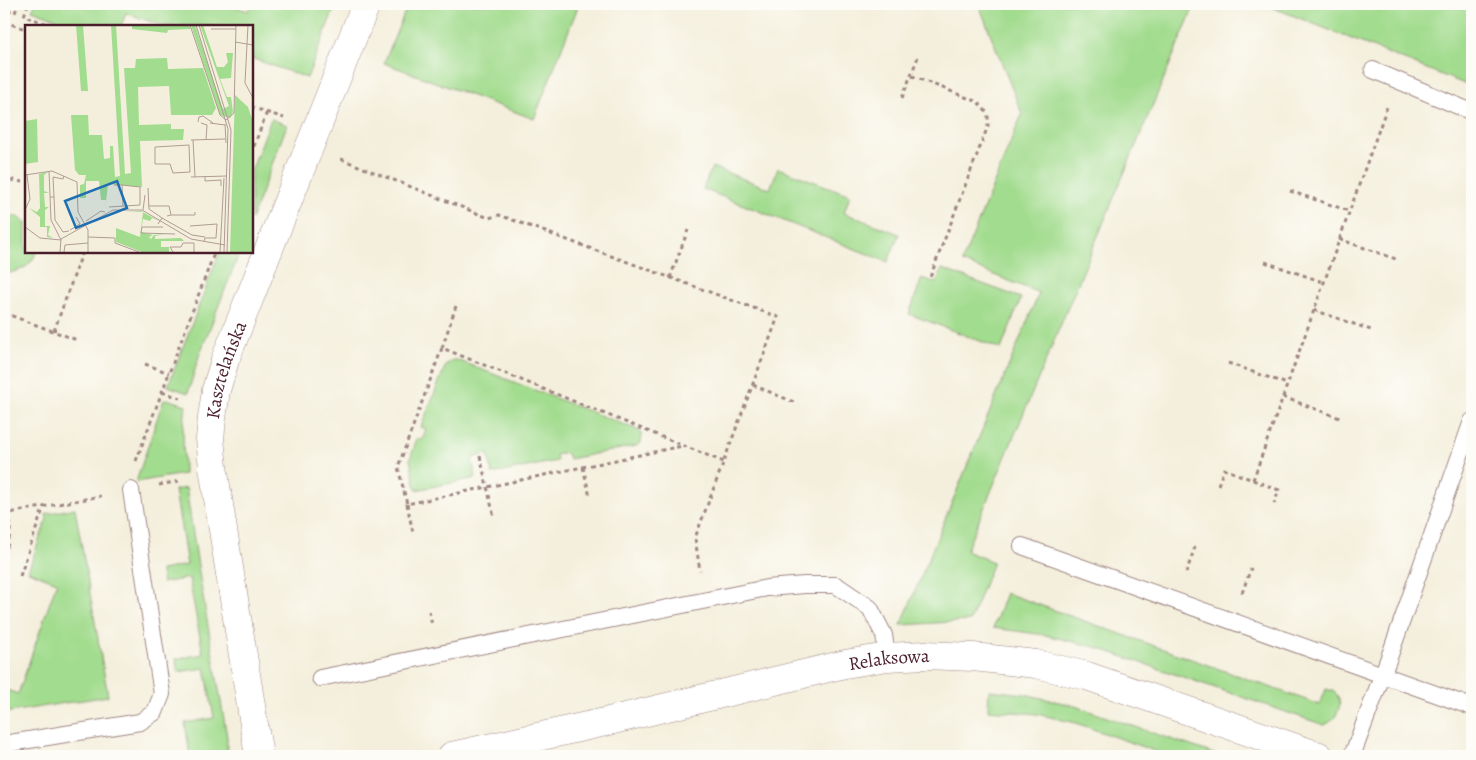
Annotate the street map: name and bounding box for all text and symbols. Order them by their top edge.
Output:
inset map [25,25,252,252]
street label: Kasztelańska [200,317,253,421]
street label: Relaksowa [847,643,930,677]

